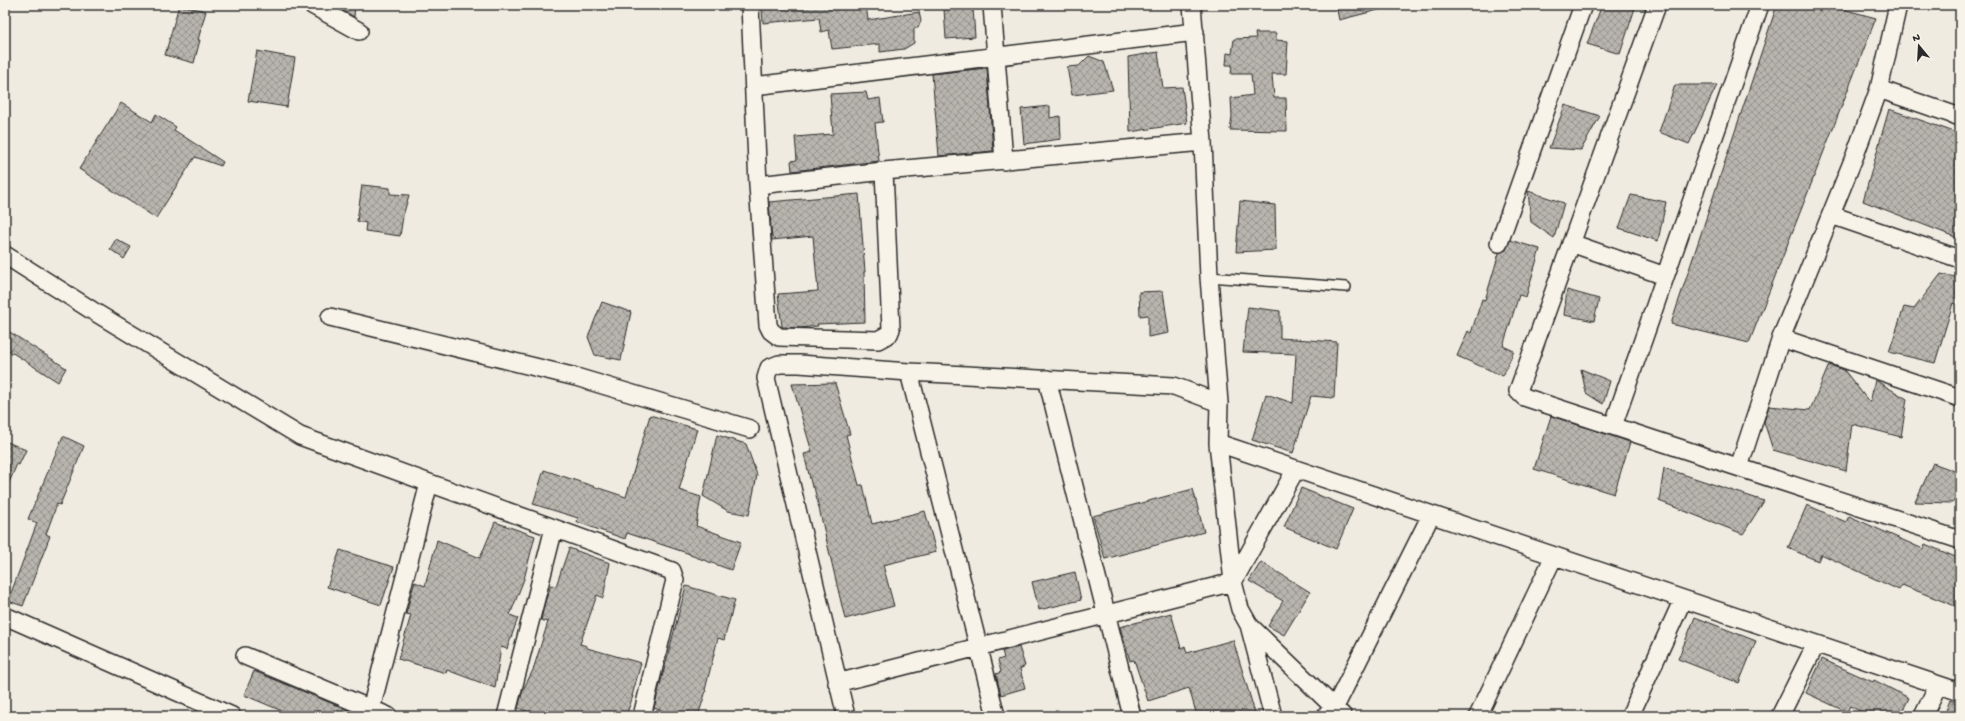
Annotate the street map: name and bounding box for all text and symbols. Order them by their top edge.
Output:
north arrow [1899,26,1939,66]
text: N [1911,32,1922,45]

